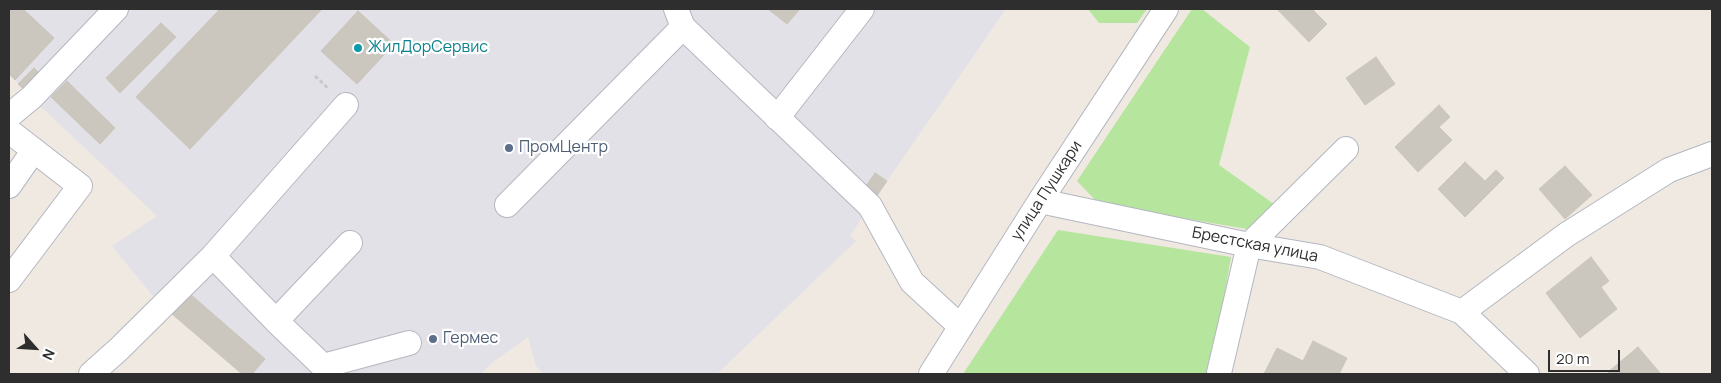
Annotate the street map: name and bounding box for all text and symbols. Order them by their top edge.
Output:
place label: ЖилДорСервис [368,38,488,58]
marker: ЖилДорСервис [352,42,364,54]
street label: улица Пушкари [1008,137,1086,245]
place label: ПромЦентр [519,138,608,158]
marker: ПромЦентр [503,142,515,154]
street label: Брестская улица [1190,223,1320,267]
north arrow [10,323,60,373]
place label: Гермес [443,329,498,349]
marker: Гермес [427,333,439,345]
scale bar [1551,340,1624,372]
text: N [38,346,60,363]
text: 20 m [1556,348,1589,369]

